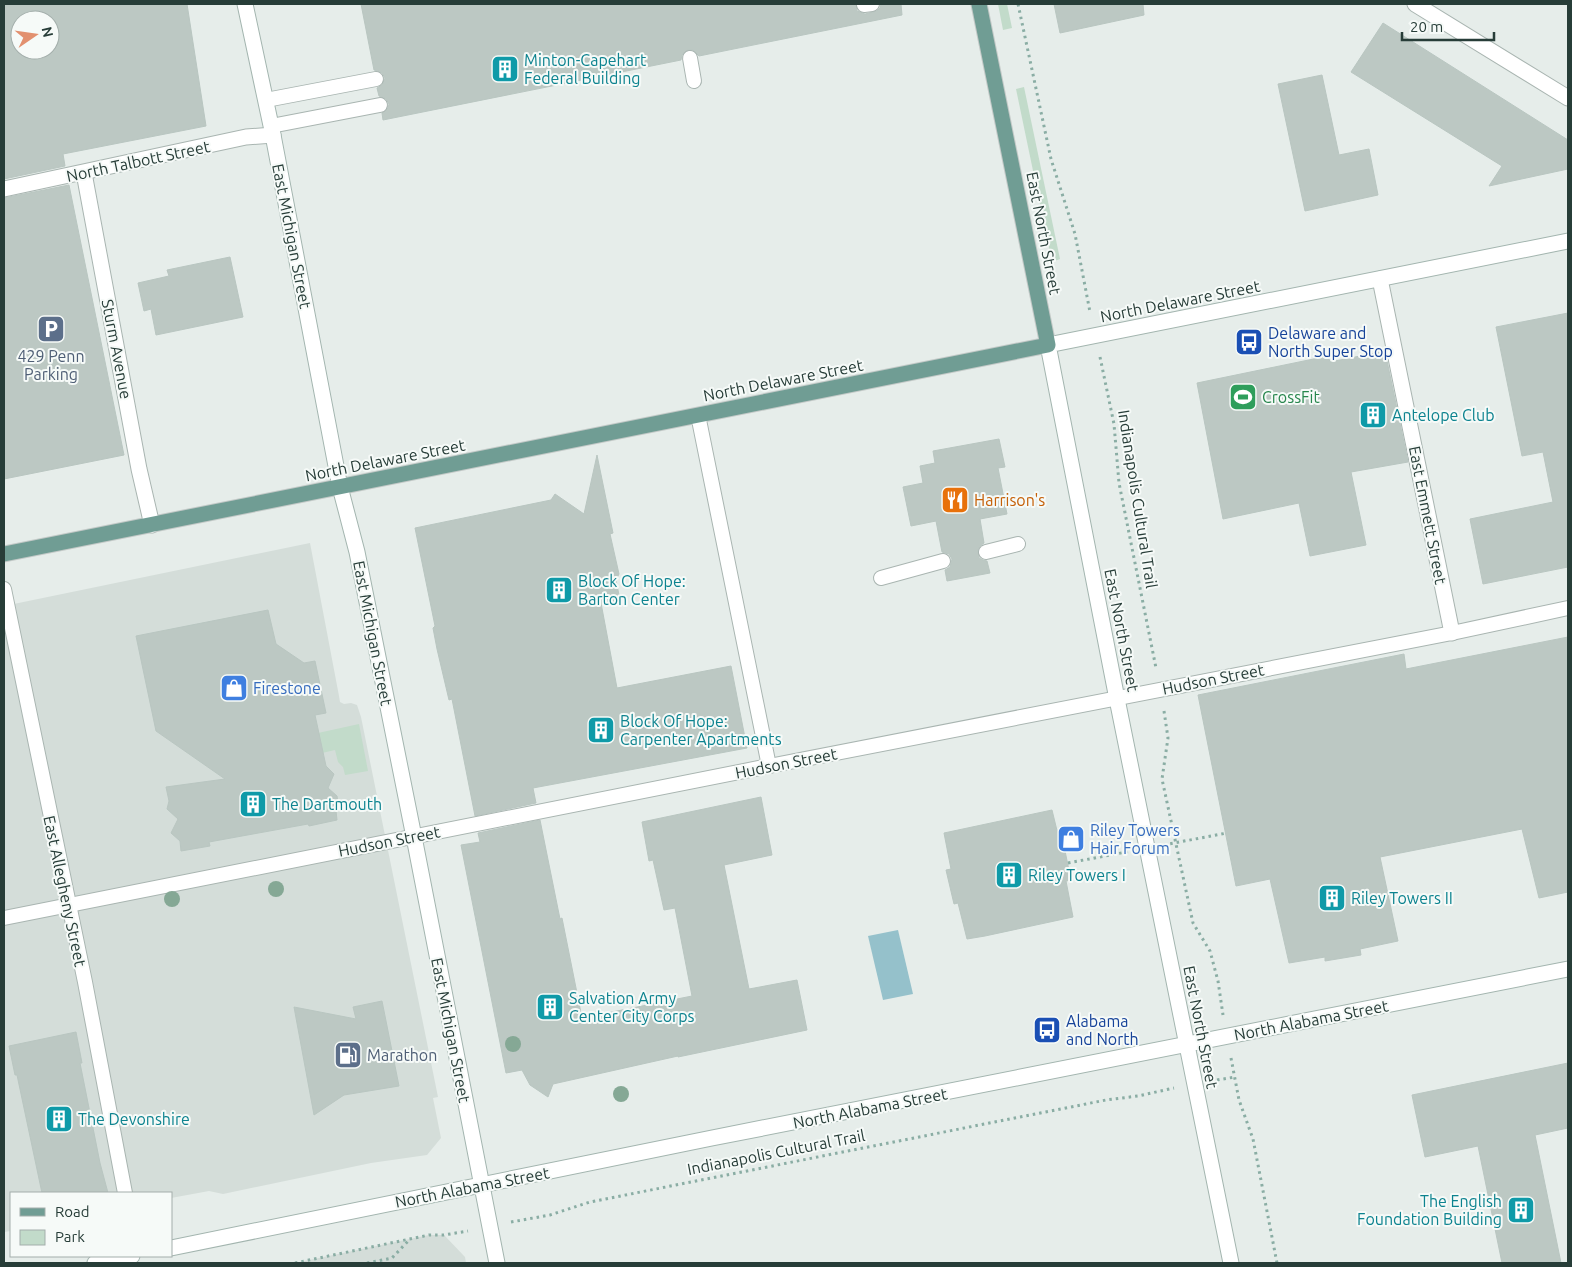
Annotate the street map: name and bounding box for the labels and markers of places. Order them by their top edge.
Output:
place label: Minton-Capehart Federal Building [524,51,647,87]
building icon: Minton-Capehart Federal Building [490,54,520,84]
parking icon: 429 Penn Parking [36,314,66,344]
place label: Delaware and North Super Stop [1268,324,1393,360]
bus stop icon: Delaware and North Super Stop [1234,327,1264,357]
place label: 429 Penn Parking [17,347,85,383]
sports icon: CrossFit [1228,382,1258,412]
place label: CrossFit [1262,388,1320,406]
building icon: Antelope Club [1358,400,1388,430]
place label: Antelope Club [1392,406,1495,424]
restaurant icon: Harrison's [940,485,970,515]
place label: Harrison's [974,491,1045,509]
place label: Block Of Hope: Barton Center [578,572,686,608]
building icon: Block Of Hope: Barton Center [544,575,574,605]
shop icon: Firestone [219,673,249,703]
place label: Firestone [253,679,321,697]
place label: Block Of Hope: Carpenter Apartments [620,712,782,748]
building icon: Block Of Hope: Carpenter Apartments [586,715,616,745]
building icon: The Dartmouth [238,789,268,819]
place label: The Dartmouth [272,795,382,813]
place label: Riley Towers Hair Forum [1090,821,1180,857]
shop icon: Riley Towers Hair Forum [1056,824,1086,854]
building icon: Riley Towers I [994,860,1024,890]
place label: Riley Towers I [1028,866,1126,884]
building icon: Riley Towers II [1317,883,1347,913]
place label: Riley Towers II [1351,889,1453,907]
place label: Salvation Army Center City Corps [569,989,695,1025]
building icon: Salvation Army Center City Corps [535,992,565,1022]
place label: Alabama and North [1066,1012,1139,1048]
bus stop icon: Alabama and North [1032,1015,1062,1045]
fuel station icon: Marathon [333,1040,363,1070]
place label: Marathon [367,1046,437,1064]
building icon: The Devonshire [44,1104,74,1134]
place label: The Devonshire [78,1110,190,1128]
place label: The English Foundation Building [1357,1192,1502,1228]
building icon: The English Foundation Building [1506,1195,1536,1225]

